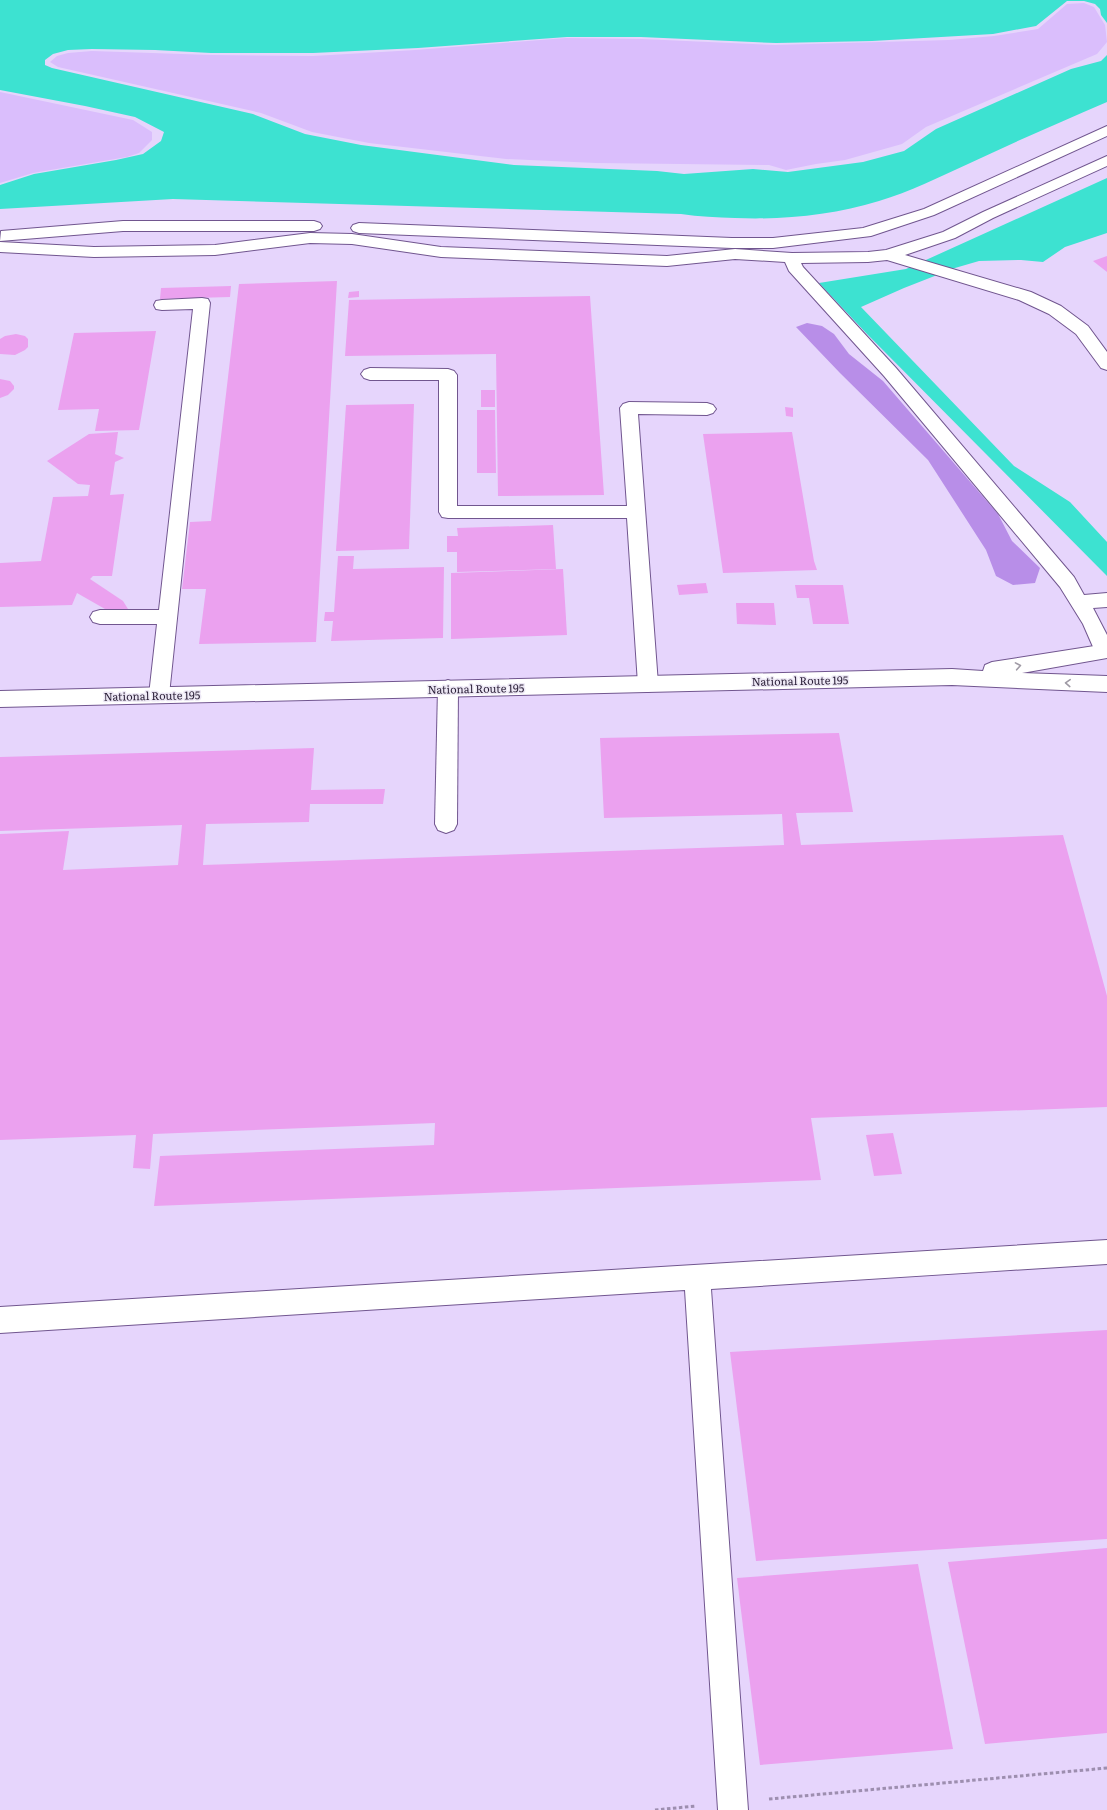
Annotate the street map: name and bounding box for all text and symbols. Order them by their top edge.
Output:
one-way arrow [1015,662,1021,671]
street label: National Route 195 [752,671,849,689]
one-way arrow [1065,678,1071,687]
street label: National Route 195 [428,679,525,697]
street label: National Route 195 [104,686,201,704]

